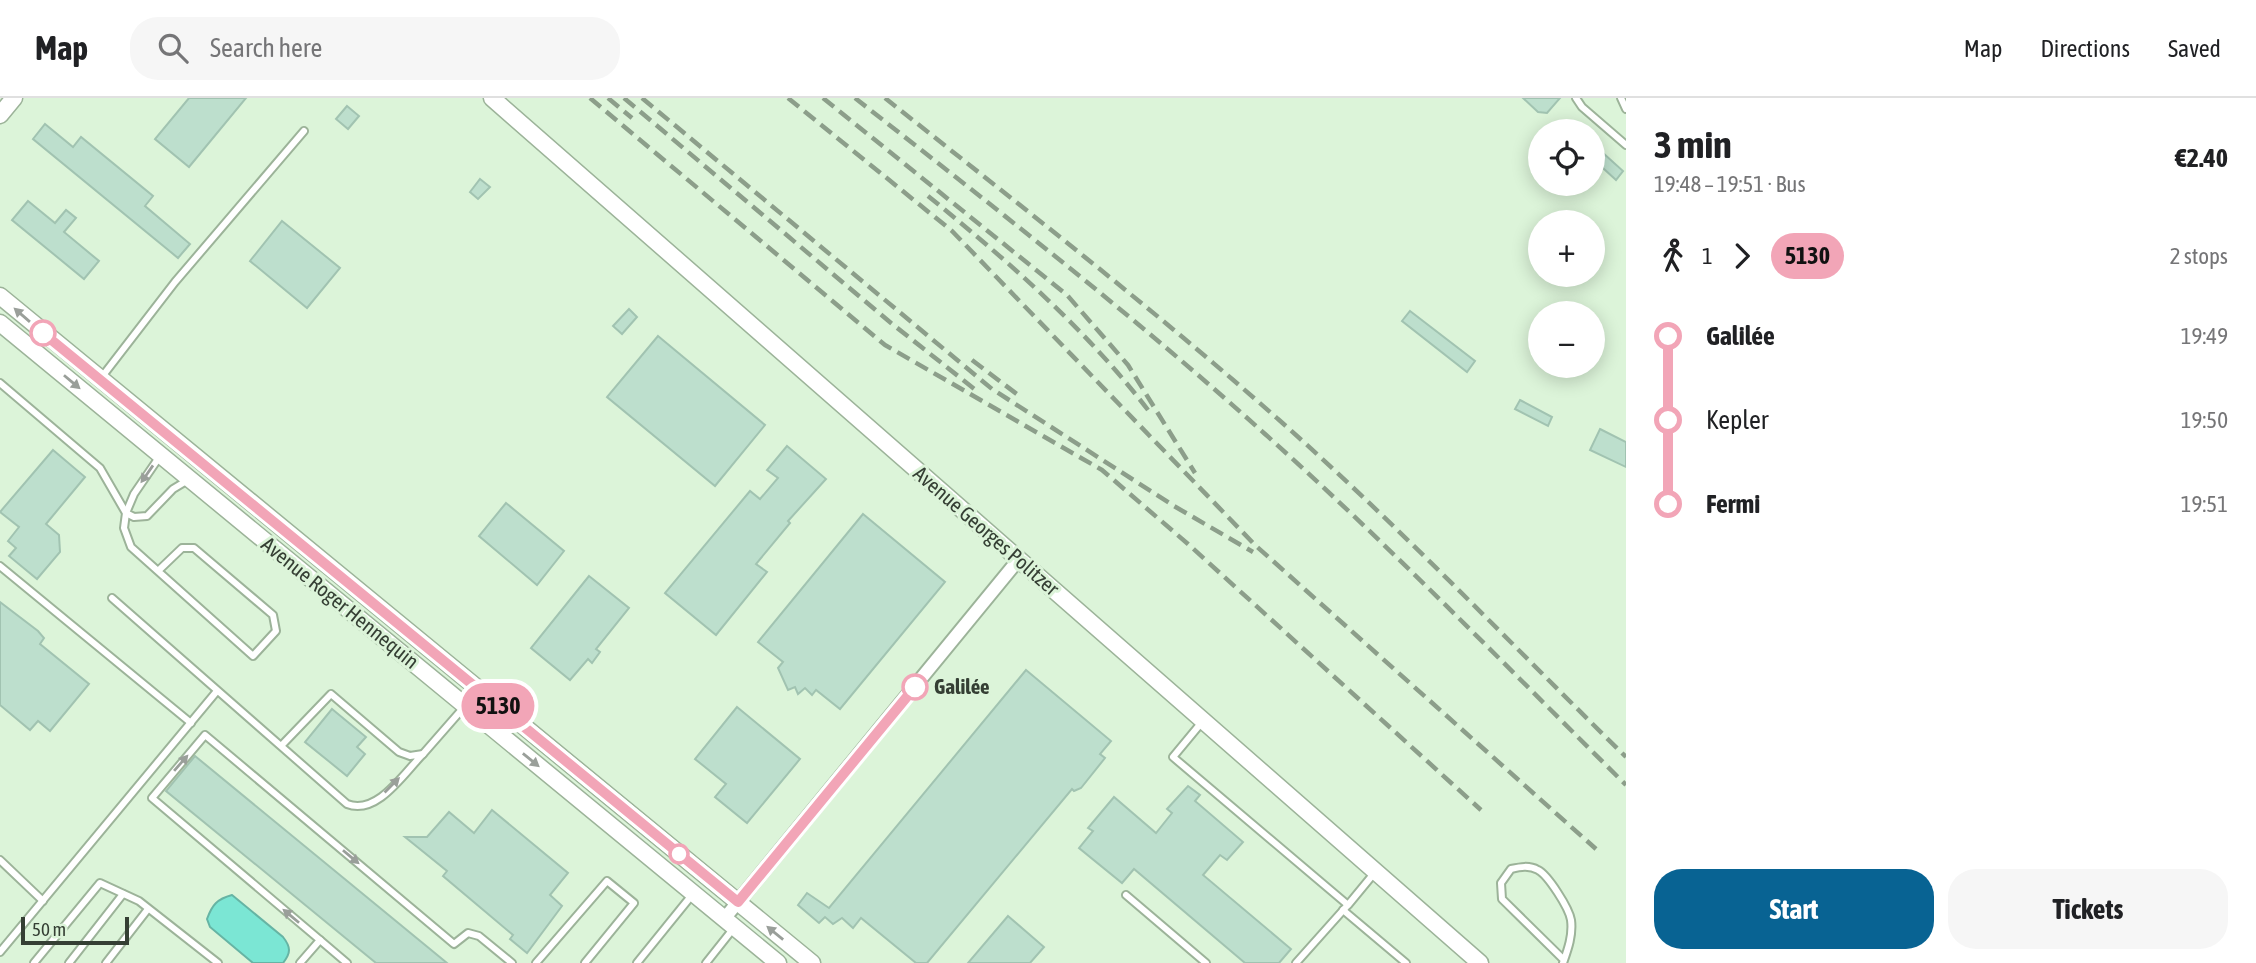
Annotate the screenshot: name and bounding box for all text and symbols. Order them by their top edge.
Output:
search box [130,17,620,80]
text: Map [35,29,88,67]
icon: search [154,29,192,67]
text: Search here [210,33,322,63]
text: Map [1964,35,2002,62]
text: Directions [2040,35,2130,62]
text: Saved [2168,35,2221,62]
map controls [1528,119,1605,378]
button: locate [1528,119,1605,196]
text: 3 min [1654,123,1732,166]
text: €2.40 [2175,143,2228,173]
text: 19:48 – 19:51 · Bus [1654,171,1806,197]
button: + [1528,210,1605,287]
icon: walk [1654,237,1692,275]
icon: forward [1723,237,1761,275]
text: 5130 [1785,242,1830,269]
text: 1 [1702,243,1713,269]
text: 2 stops [2170,243,2228,269]
button: − [1528,301,1605,378]
one-way arrow [14,308,31,323]
unlabelled marker [30,320,56,346]
text: Galilée [1706,321,1775,351]
text: 19:49 [2181,323,2228,349]
one-way arrow [63,374,80,389]
text: Kepler [1706,405,1768,435]
text: 19:50 [2181,407,2228,433]
street label: Avenue Georges Politzer [909,461,1065,600]
one-way arrow [140,465,154,483]
text: Fermi [1706,489,1760,519]
text: 19:51 [2181,491,2228,517]
street label: Avenue Roger Hennequin [257,531,424,673]
marker: Galilée [902,674,928,700]
place label: Galilée [934,674,990,698]
line badge: 5130 [449,683,547,729]
text: 5130 [475,692,521,719]
one-way arrow [523,752,540,767]
one-way arrow [173,754,188,771]
one-way arrow [383,777,399,794]
unlabelled marker [669,844,689,864]
one-way arrow [343,849,360,864]
button: Start [1654,869,1934,949]
button: Tickets [1948,869,2228,949]
one-way arrow [282,908,300,924]
scale bar [21,914,130,946]
text: 50 m [32,918,66,940]
one-way arrow [767,925,785,940]

